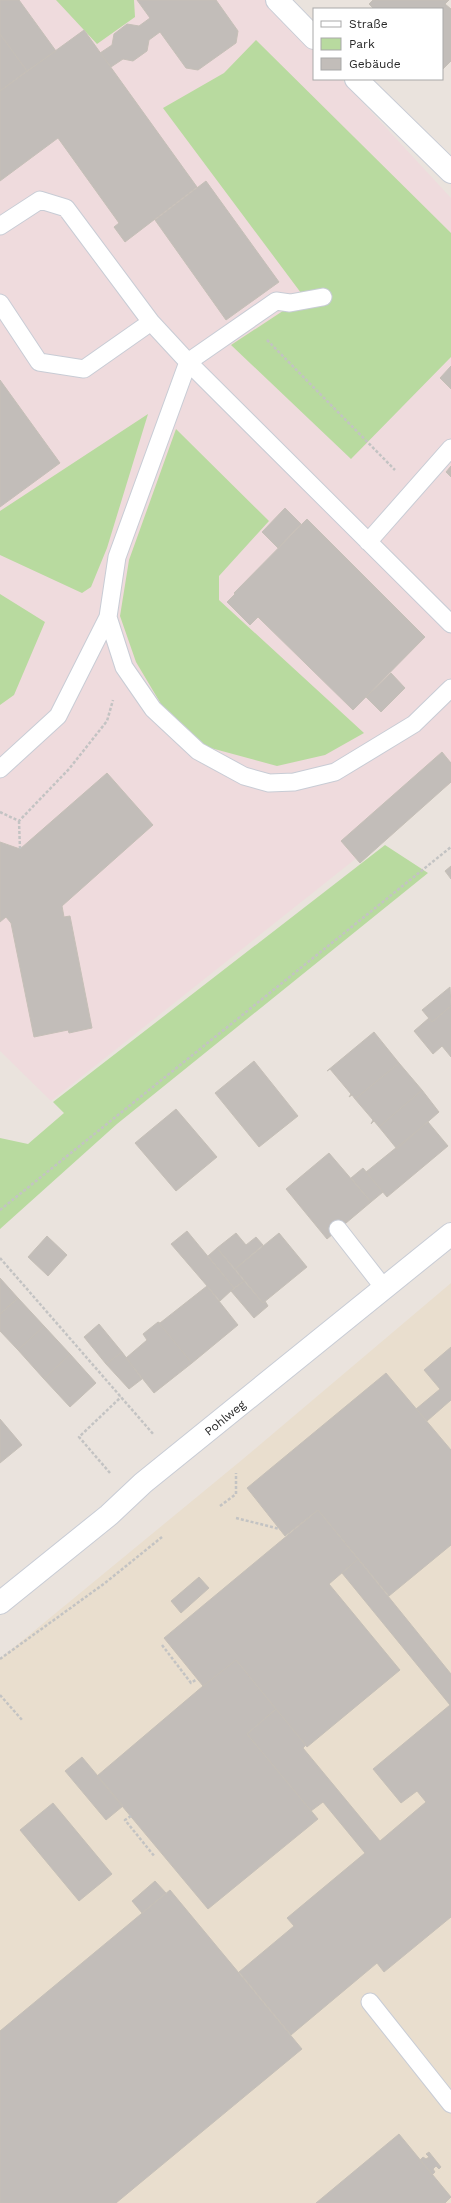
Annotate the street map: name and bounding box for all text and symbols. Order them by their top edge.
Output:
legend [313,8,443,80]
text: Straße [349,17,388,31]
text: Park [349,37,375,51]
text: Gebäude [349,57,401,71]
street label: Pohlweg [202,1397,249,1439]

